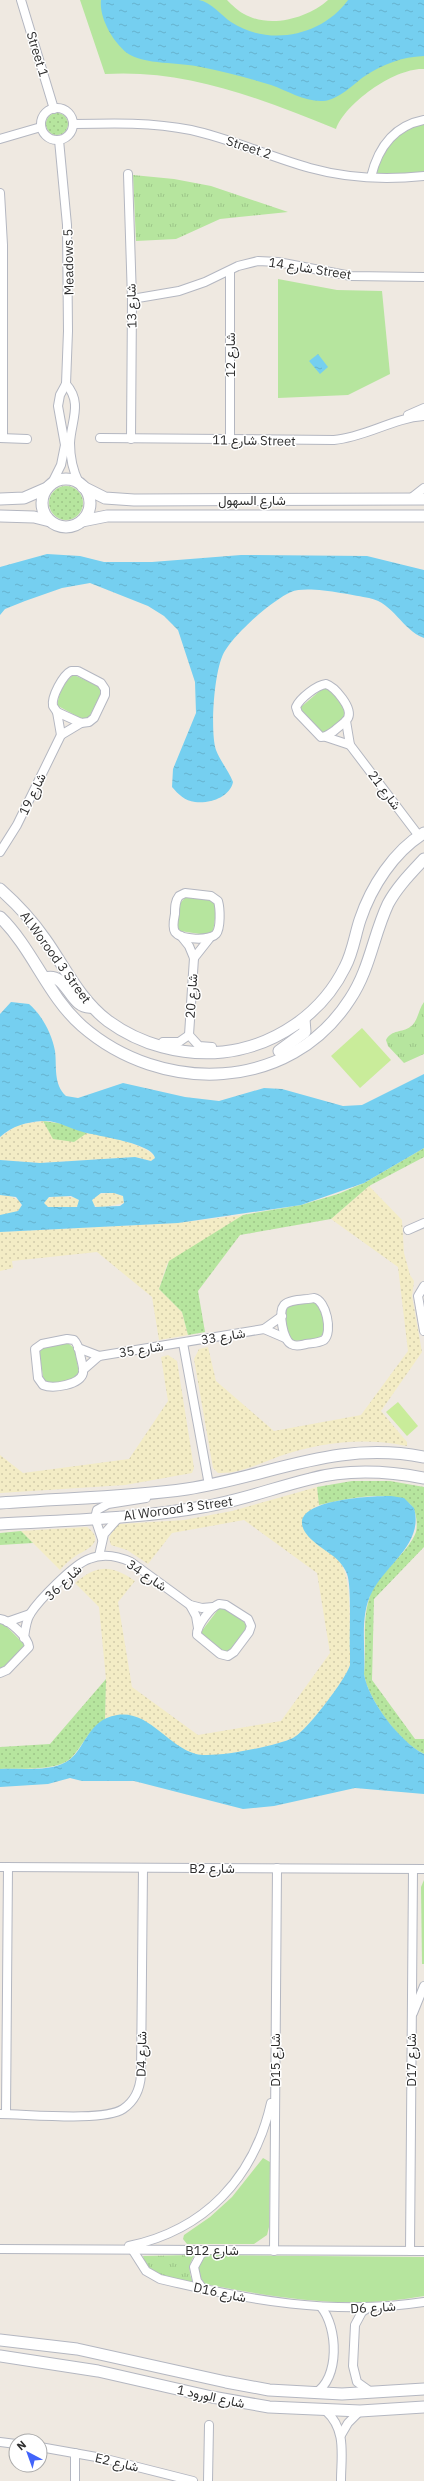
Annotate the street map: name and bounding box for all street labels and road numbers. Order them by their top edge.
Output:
street label: Street 1 [23,29,53,79]
street label: Street 2 [224,132,274,163]
street label: Meadows 5 [59,229,78,295]
street label: شارع 14 Street [267,254,353,284]
street label: شارع 13 [123,283,141,329]
street label: شارع 12 [222,333,240,377]
street label: شارع 11 Street [212,431,296,451]
street label: شارع السهول [218,492,286,510]
street label: شارع 21 [364,767,405,814]
street label: شارع 19 [15,770,51,819]
street label: Al Worood 3 Street [16,908,95,1007]
street label: شارع 20 [181,973,203,1019]
street label: شارع 33 [200,1325,247,1349]
street label: شارع 35 [118,1338,165,1362]
street label: Al Worood 3 Street [122,1492,234,1525]
street label: شارع 34 [123,1556,170,1596]
street label: شارع 36 [41,1561,86,1605]
street label: B2 شارع [189,1860,235,1878]
street label: D4 شارع [133,2031,151,2077]
street label: D15 شارع [267,2033,285,2087]
street label: D17 شارع [403,2033,421,2087]
street label: B12 شارع [185,2242,239,2260]
street label: D16 شارع [192,2279,248,2307]
street label: D6 شارع [350,2298,396,2318]
street label: شارع الورود 1 [175,2381,246,2413]
street label: E2 شارع [93,2449,141,2477]

